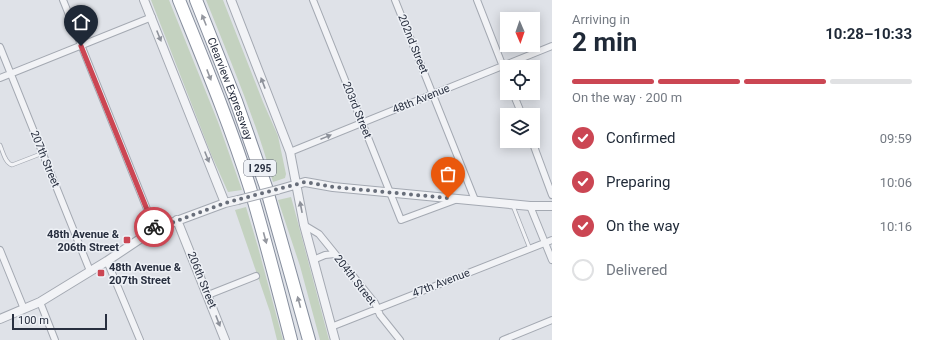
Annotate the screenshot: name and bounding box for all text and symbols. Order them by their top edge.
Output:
pin [64,5,98,46]
icon: home [70,11,92,33]
north arrow [500,12,540,52]
map controls [500,12,540,148]
text: Arriving in [572,12,630,27]
street label: 202nd Street [395,13,431,76]
one-way arrow [201,15,207,26]
text: 10:28–10:33 [825,25,912,43]
text: 2 min [572,27,637,57]
one-way arrow [156,31,162,42]
street label: Clearview Expressway [205,35,256,142]
button: locate [500,60,540,100]
one-way arrow [206,70,212,82]
one-way arrow [260,77,266,89]
street label: 203rd Street [340,80,374,141]
street label: 48th Avenue [390,82,452,116]
text: On the way · 200 m [572,90,682,105]
button: layers [500,108,540,148]
icon: check [572,127,594,149]
street label: 207th Street [28,129,62,190]
text: Confirmed [606,129,676,147]
text: 09:59 [880,131,912,146]
one-way arrow [321,134,333,140]
one-way arrow [205,151,211,163]
pin [431,157,465,198]
road number: I 295 [244,160,276,176]
icon: bag [437,163,459,185]
icon: check [572,171,594,193]
text: Preparing [606,173,670,191]
text: 10:06 [880,175,912,190]
one-way arrow [298,201,304,213]
courier [134,207,174,247]
icon: check [572,215,594,237]
icon: bike [143,216,165,238]
text: On the way [606,217,680,235]
text: 10:16 [880,219,912,234]
place label: 48th Avenue & 206th Street [47,228,120,254]
one-way arrow [262,232,268,244]
marker: 48th Avenue & 206th Street [122,235,132,245]
street label: 206th Street [185,250,219,311]
street label: 204th Street [331,252,379,308]
place label: 48th Avenue & 207th Street [109,261,182,287]
text: Delivered [606,261,668,279]
street label: 47th Avenue [410,266,472,300]
marker: 48th Avenue & 207th Street [96,268,106,278]
one-way arrow [296,296,302,308]
scale bar [12,312,107,331]
text: 100 m [18,314,49,327]
one-way arrow [215,316,221,328]

